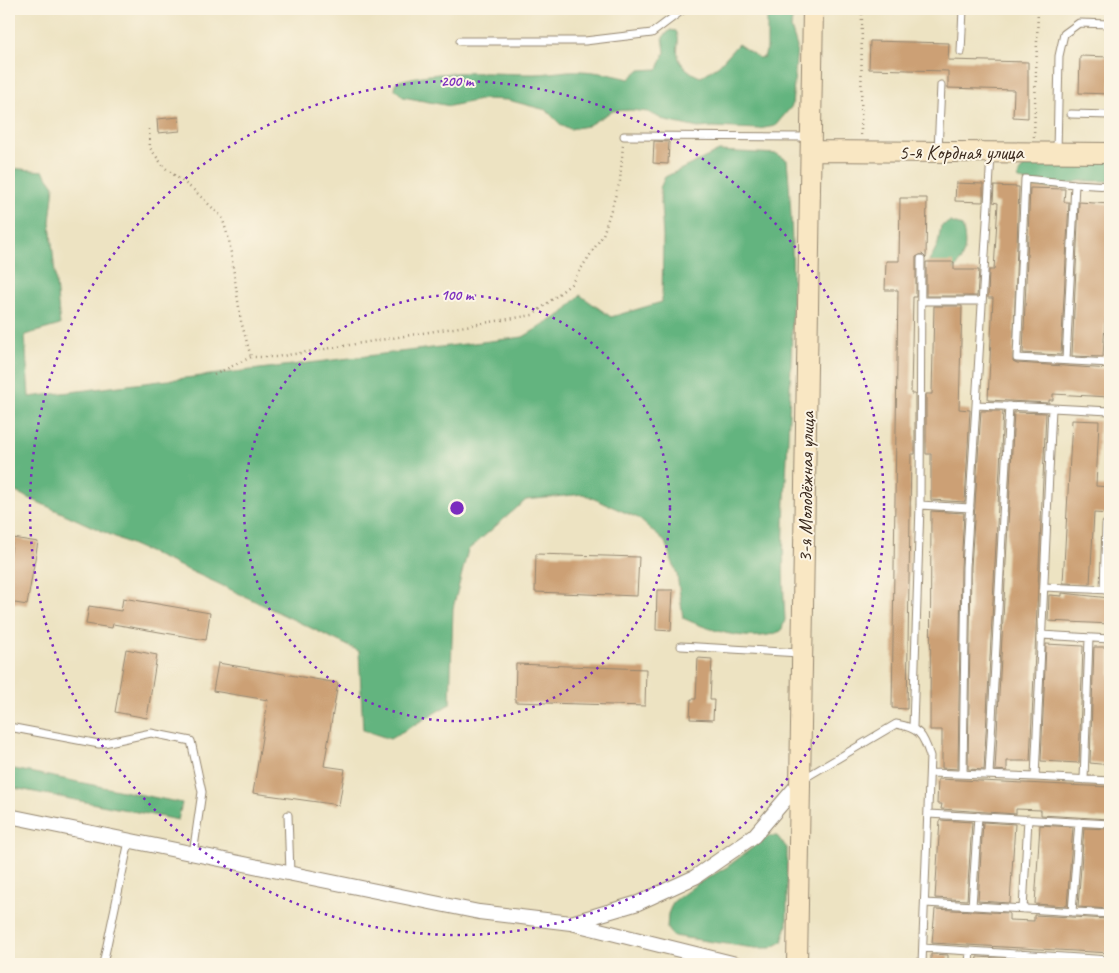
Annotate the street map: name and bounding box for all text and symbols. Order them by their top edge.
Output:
text: 200 m [441,72,475,91]
street label: 5-я Кордная улица [899,140,1025,165]
text: 100 m [441,286,475,305]
street label: 3-я Молодёжная улица [792,409,820,563]
centre of rings [448,499,466,517]

